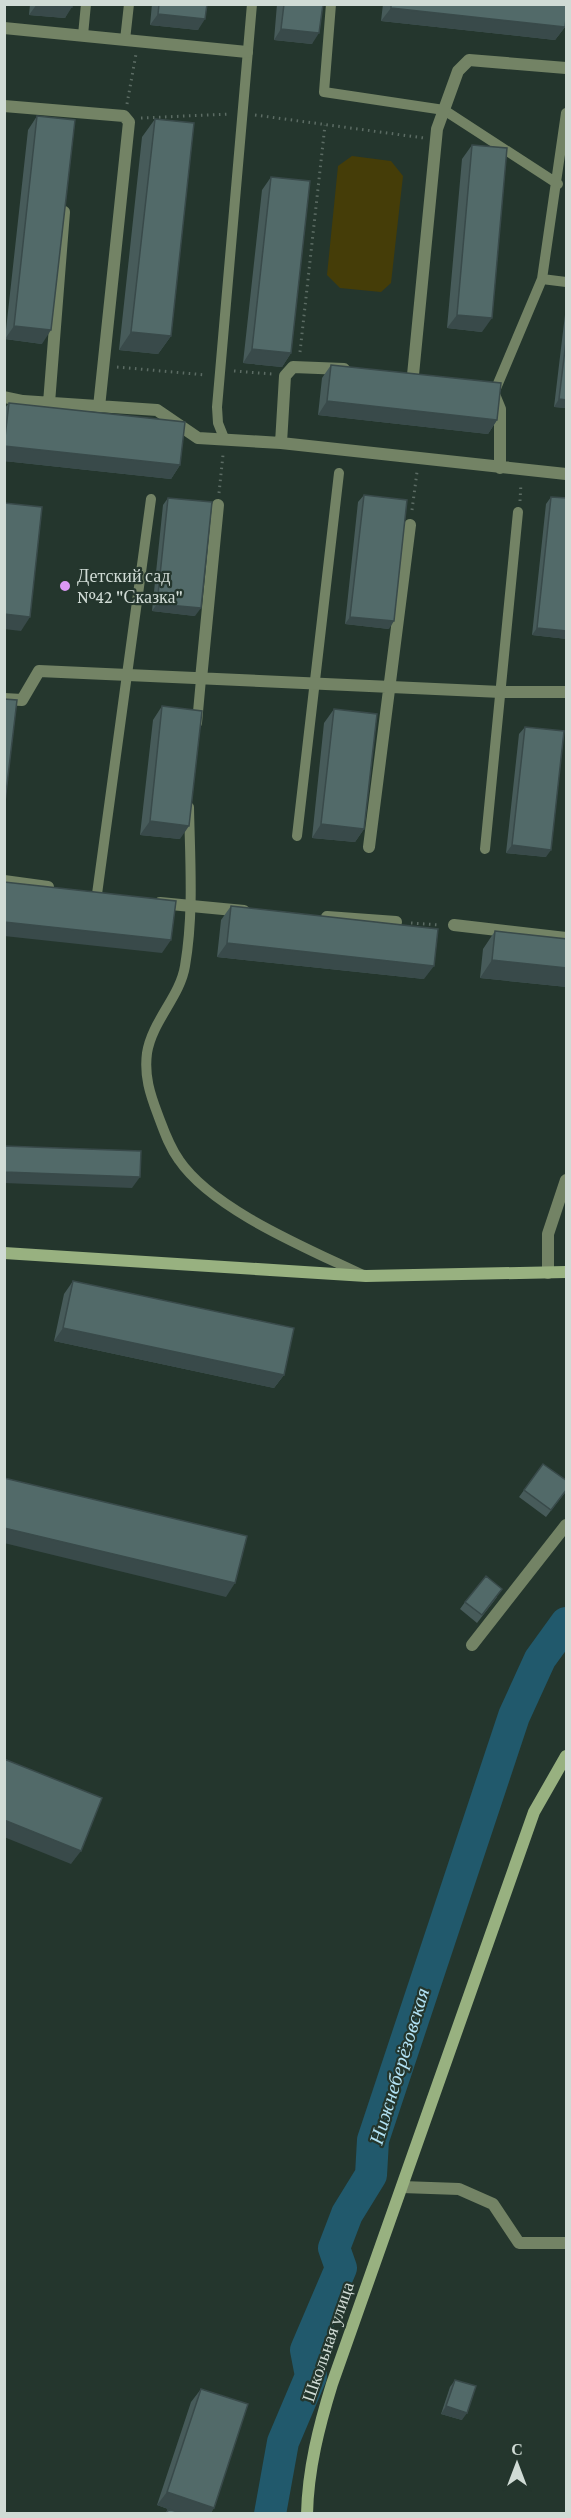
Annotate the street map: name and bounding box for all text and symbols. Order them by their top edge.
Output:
place label: Детский сад №42 "Сказка" [77,566,183,607]
marker: Детский сад №42 "Сказка" [58,579,72,593]
water label: Нижнеберёзовская [364,1985,434,2148]
street label: Школьная улица [298,2279,358,2405]
north arrow [487,2434,547,2494]
text: С [511,2441,523,2458]

